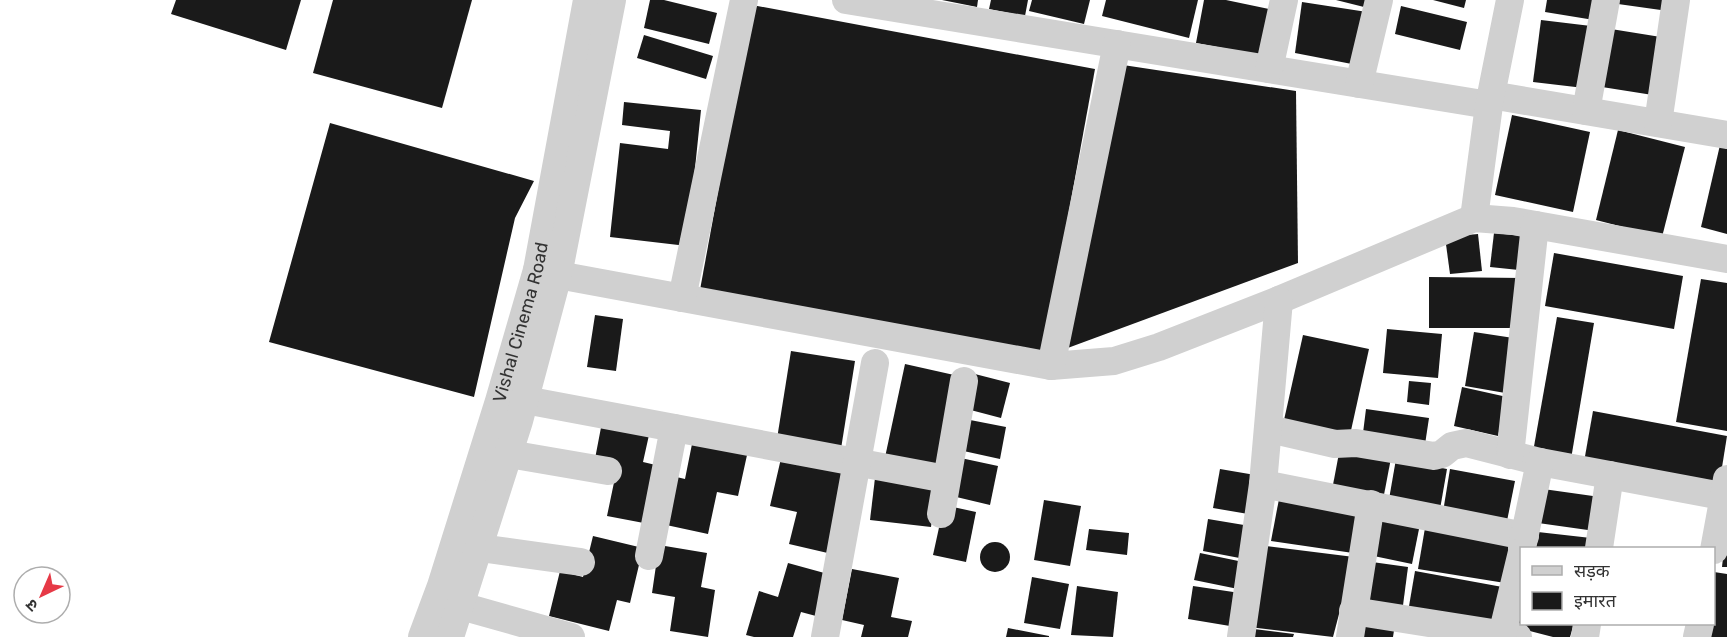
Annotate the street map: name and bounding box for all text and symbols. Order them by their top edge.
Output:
street label: Vishal Cinema Road [488,240,553,405]
legend [1520,547,1715,625]
text: सड़क [1574,560,1611,582]
north arrow [12,565,72,625]
text: इमारत [1574,590,1617,612]
text: उ [22,595,42,616]

